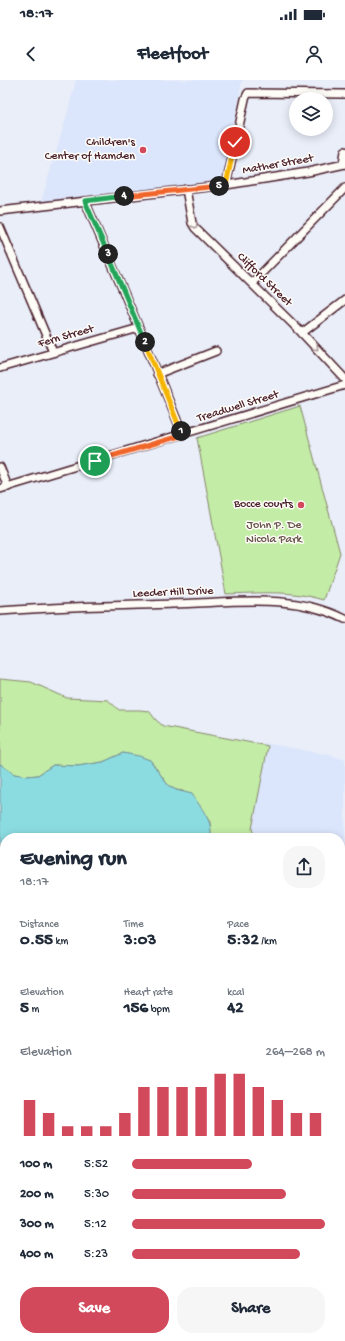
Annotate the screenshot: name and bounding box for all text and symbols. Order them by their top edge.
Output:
text: 18:17 [20,5,53,23]
icon: back [20,43,42,65]
icon: person [303,43,325,65]
text: Fleetfoot [137,44,208,65]
map controls [289,92,333,136]
button: layers [289,92,333,136]
pin [218,125,252,159]
icon: check [224,131,246,153]
place label: Children's Center of Hamden [45,136,136,164]
marker: Children's Center of Hamden [138,145,148,155]
street label: Mather Street [242,152,316,178]
pin: 5 [209,176,229,196]
text: 5 [216,180,222,192]
pin: 4 [114,186,134,206]
text: 4 [121,190,127,202]
one-way arrow [191,222,198,229]
pin: 3 [98,244,118,264]
text: 3 [105,248,111,260]
street label: Clifford Street [233,250,295,311]
street label: Fern Street [36,322,96,352]
pin: 2 [135,332,155,352]
text: 2 [142,336,148,348]
one-way arrow [312,343,319,351]
street label: Treadwell Street [195,388,281,426]
pin: 1 [171,421,191,441]
text: 1 [179,425,183,437]
pin [78,444,112,478]
icon: arrive [84,450,106,472]
place label: Bocce courts [233,498,294,512]
marker: Bocce courts [296,500,306,510]
park label: John P. De Nicola Park [246,519,304,547]
street label: Leeder Hill Drive [132,585,214,601]
button: share [283,846,325,888]
text: Evening run [20,847,127,873]
text: 18:17 [20,875,48,890]
text: Distance [20,919,59,931]
text: Time [124,919,144,931]
text: Pace [227,919,249,931]
text: 0.55 [20,931,53,951]
text: 3:03 [124,931,156,951]
text: 5:32 [227,931,259,951]
text: km [53,936,68,948]
text: /km [259,936,277,948]
text: Elevation [20,987,64,999]
text: Heart rate [124,987,173,999]
text: kcal [227,987,245,999]
text: 5 [20,999,29,1019]
text: 156 [124,999,148,1019]
text: 42 [227,999,244,1019]
text: m [29,1004,39,1016]
text: bpm [148,1004,170,1016]
text: Elevation [20,1045,72,1060]
text: 264–268 m [266,1045,325,1060]
text: 100 m [20,1157,52,1172]
text: 5:52 [84,1157,108,1172]
text: 200 m [20,1187,53,1202]
text: 5:30 [84,1187,109,1202]
text: 300 m [20,1217,54,1232]
text: 5:12 [84,1217,107,1232]
text: 400 m [20,1247,53,1262]
text: 5:23 [84,1247,108,1262]
button: Save [20,1287,169,1333]
button: Share [177,1287,325,1333]

